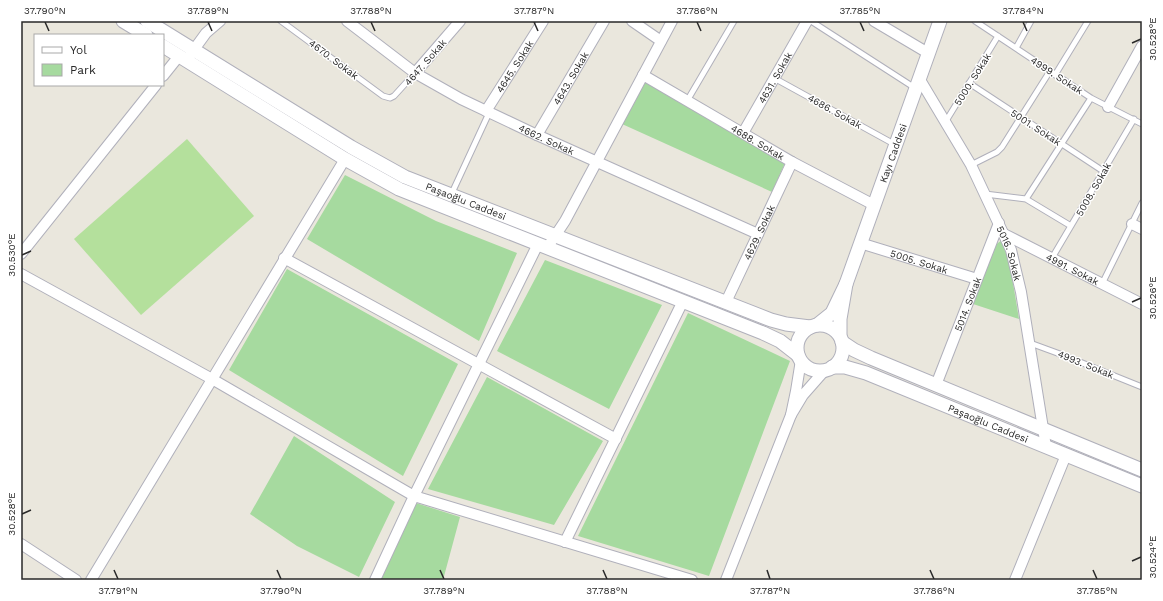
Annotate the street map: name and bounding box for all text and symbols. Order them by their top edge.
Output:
text: 37.790°N [24,5,66,16]
text: 37.789°N [187,5,229,16]
text: 37.788°N [350,5,392,16]
text: 37.787°N [514,5,554,16]
text: 37.786°N [676,5,718,16]
text: 37.785°N [839,5,881,16]
text: 37.784°N [1002,5,1044,16]
text: 30.528°E [1147,17,1158,61]
legend [34,34,164,86]
street label: 4670. Sokak [307,37,361,82]
street label: 4647. Sokak [402,37,449,88]
street label: 4645. Sokak [494,38,536,95]
text: Yol [70,43,87,57]
street label: 4643. Sokak [551,50,591,107]
street label: 4631. Sokak [756,50,794,105]
street label: 5000. Sokak [952,51,993,107]
street label: 4999. Sokak [1029,55,1085,97]
text: Park [70,63,96,77]
street label: 4686. Sokak [806,92,864,131]
street label: 5001. Sokak [1009,107,1063,148]
street label: 4662. Sokak [517,122,576,157]
street label: Kayı Caddesi [878,122,909,184]
street label: 4688. Sokak [729,123,787,163]
street label: 5008. Sokak [1074,160,1113,218]
street label: Paşaoğlu Caddesi [424,181,508,222]
street label: 4629. Sokak [742,203,777,262]
street label: 5016. Sokak [994,224,1023,282]
text: 30.530°E [6,233,17,277]
street label: 5005. Sokak [889,248,950,276]
street label: 4991. Sokak [1044,251,1101,287]
street label: 5014. Sokak [952,275,984,333]
text: 30.526°E [1147,276,1158,320]
street label: 4993. Sokak [1056,348,1116,381]
street label: Paşaoğlu Caddesi [946,402,1030,445]
text: 30.528°E [6,492,17,536]
text: 30.524°E [1147,536,1158,578]
text: 37.791°N [98,585,138,596]
text: 37.790°N [260,585,302,596]
text: 37.789°N [423,585,465,596]
text: 37.788°N [586,585,628,596]
text: 37.787°N [750,585,790,596]
text: 37.786°N [913,585,955,596]
text: 37.785°N [1076,585,1118,596]

